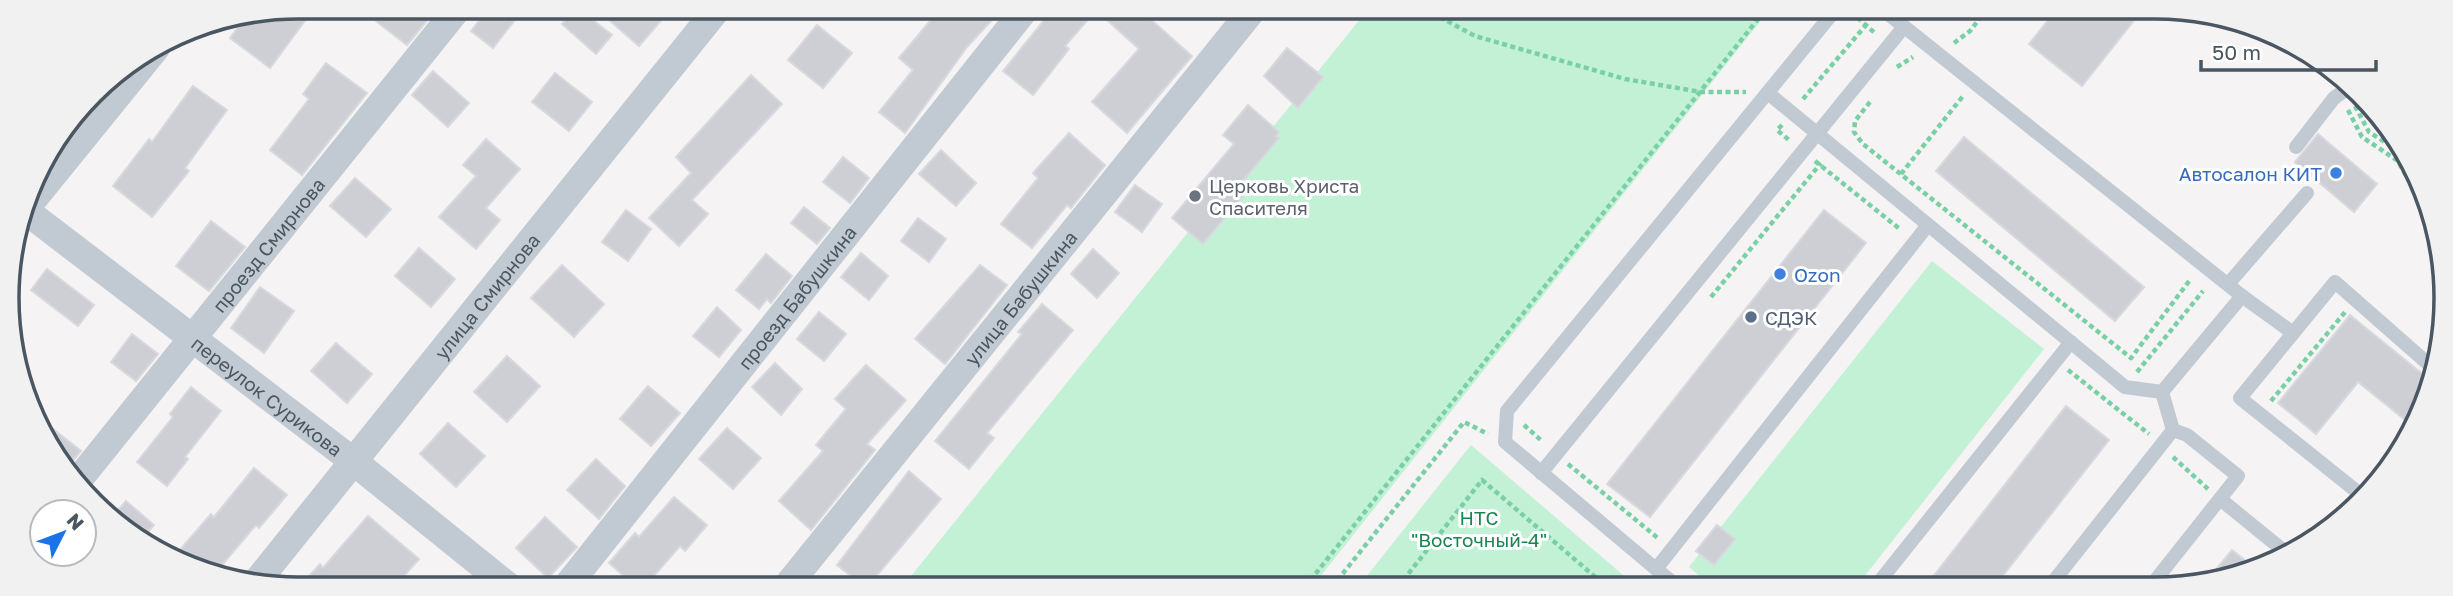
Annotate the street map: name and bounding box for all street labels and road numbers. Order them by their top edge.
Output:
street label: проезд Смирнова [207,173,329,317]
street label: проезд Бабушкина [732,221,861,373]
street label: улица Бабушкина [959,226,1081,369]
street label: улица Смирнова [429,228,544,363]
street label: переулок Сурикова [188,331,347,461]

